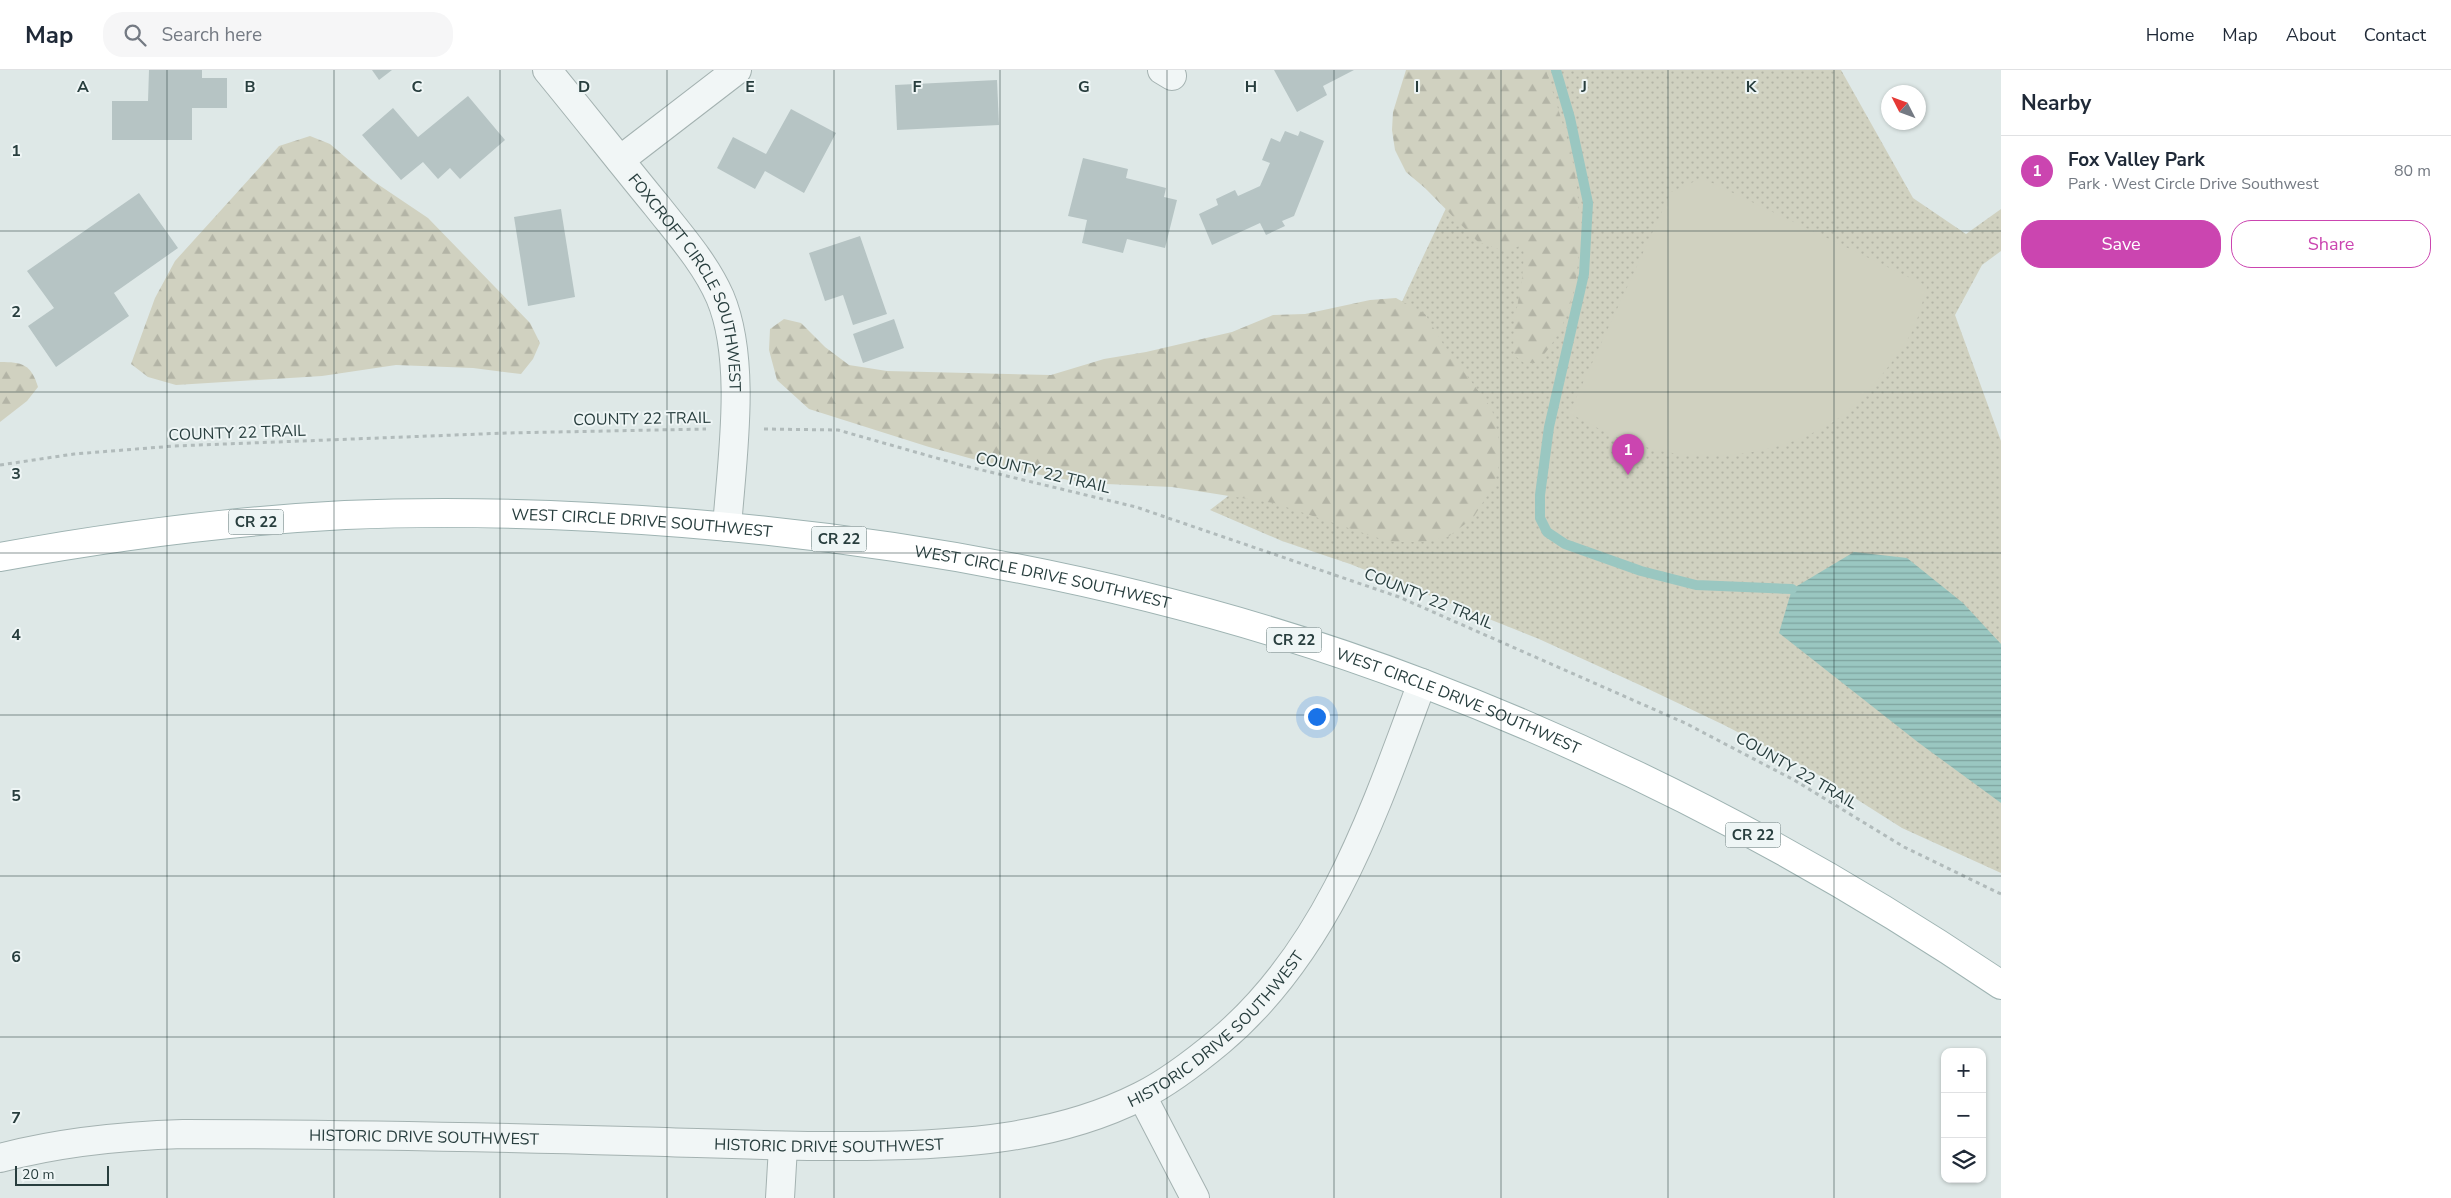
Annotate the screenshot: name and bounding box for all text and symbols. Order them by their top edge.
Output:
search box [103,12,453,57]
text: Map [25,19,73,51]
icon: search [121,21,149,49]
text: Search here [161,22,262,48]
text: Home [2146,23,2194,47]
text: Map [2222,23,2258,47]
text: About [2286,23,2336,47]
text: Contact [2364,23,2426,47]
text: A [77,76,89,98]
text: B [244,76,256,98]
text: C [412,76,423,98]
text: D [578,76,590,98]
text: E [745,76,755,98]
text: F [913,76,922,98]
text: G [1078,76,1090,98]
text: H [1245,76,1257,98]
text: I [1415,76,1419,98]
text: J [1580,76,1587,98]
text: K [1746,76,1758,98]
north arrow [1881,85,1926,130]
text: Nearby [2021,89,2091,117]
text: 1 [11,140,21,162]
text: Fox Valley Park [2068,147,2205,173]
text: 1 [2032,160,2042,182]
text: 80 m [2394,160,2431,182]
street label: FOXCROFT CIRCLE SOUTHWEST [623,169,746,392]
text: Park · West Circle Drive Southwest [2068,173,2319,195]
button: Save [2021,220,2221,268]
button: Share [2231,220,2431,268]
text: 2 [11,301,21,323]
street label: COUNTY 22 TRAIL [573,407,711,431]
street label: COUNTY 22 TRAIL [168,420,306,446]
pin: 1 [1612,434,1644,475]
street label: COUNTY 22 TRAIL [973,447,1113,499]
text: 3 [11,463,21,485]
street label: WEST CIRCLE DRIVE SOUTHWEST [511,504,774,543]
road number: CR 22 [228,510,284,534]
road number: CR 22 [812,526,866,552]
street label: WEST CIRCLE DRIVE SOUTHWEST [913,540,1173,615]
street label: COUNTY 22 TRAIL [1361,563,1497,635]
text: 4 [11,624,21,646]
road number: CR 22 [1266,628,1322,652]
street label: WEST CIRCLE DRIVE SOUTHWEST [1333,643,1584,760]
your location [1304,704,1330,730]
street label: COUNTY 22 TRAIL [1731,727,1862,815]
text: 5 [11,785,21,807]
road number: CR 22 [1726,822,1780,848]
text: 6 [11,946,21,968]
street label: HISTORIC DRIVE SOUTHWEST [1124,946,1309,1113]
map controls [1941,1048,1986,1183]
button: + [1941,1048,1986,1093]
button: − [1941,1093,1986,1138]
text: 7 [11,1107,21,1129]
street label: HISTORIC DRIVE SOUTHWEST [309,1125,540,1151]
street label: HISTORIC DRIVE SOUTHWEST [714,1133,945,1158]
button: layers [1941,1138,1986,1183]
scale bar [15,1163,109,1186]
text: 20 m [22,1165,54,1184]

